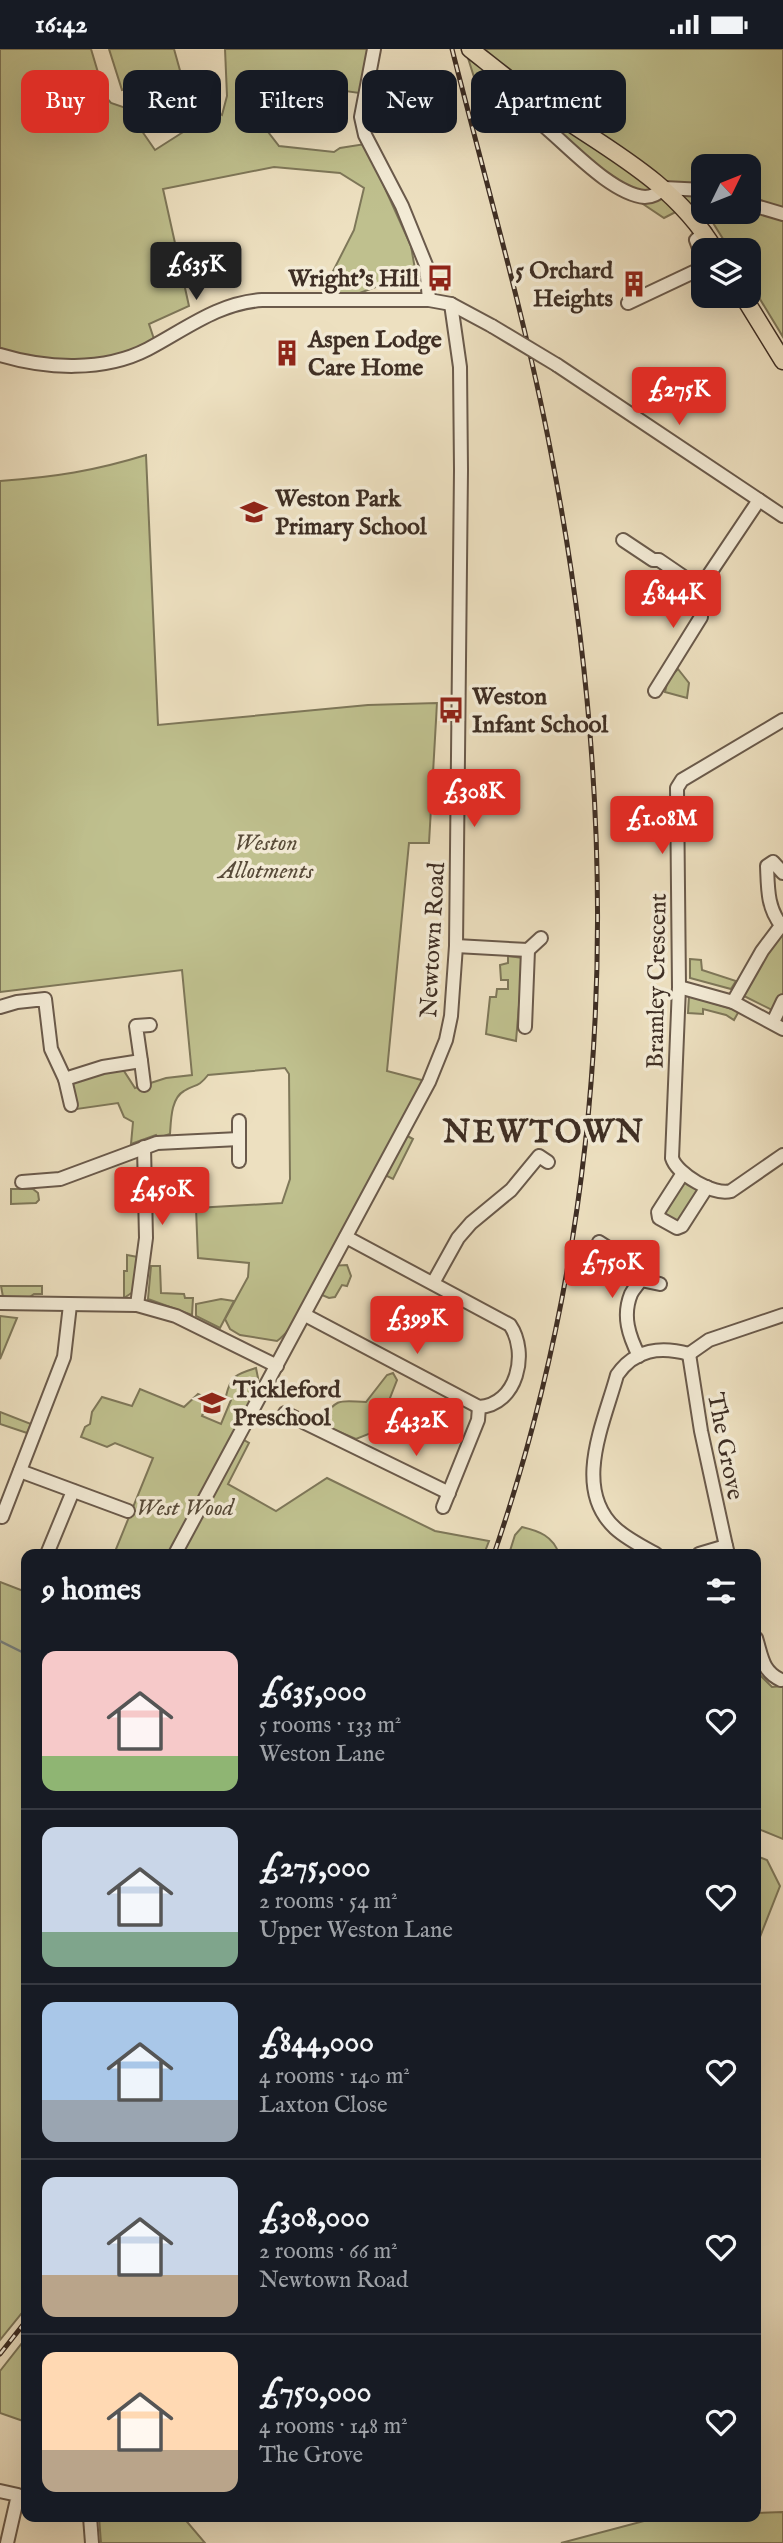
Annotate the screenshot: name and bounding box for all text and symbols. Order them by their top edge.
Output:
text: 16:42 [35,8,87,41]
chip: Buy [21,70,109,133]
chip: Rent [123,70,221,133]
chip: Filters [235,70,348,133]
chip: New [362,70,457,133]
chip: Apartment [471,70,626,133]
north arrow [691,154,761,224]
map controls [691,154,761,308]
button: layers [691,238,761,308]
pin: £635K [147,243,245,302]
text: £635K [166,250,226,279]
place label: 5 Orchard Heights [515,256,614,315]
bus stop icon: Wright's Hill [425,263,455,293]
place label: Wright's Hill [287,264,419,295]
building icon: 5 Orchard Heights [619,269,649,299]
place label: Aspen Lodge Care Home [307,325,442,384]
building icon: Aspen Lodge Care Home [272,338,302,368]
pin: £275K [630,367,728,427]
text: £275K [648,375,710,404]
place label: Weston Park Primary School [274,484,427,543]
school or university icon: Weston Park Primary School [239,497,269,527]
pin: £844K [624,571,722,630]
text: £844K [641,578,705,607]
place label: Weston Infant School [471,682,608,741]
bus stop icon: Weston Infant School [436,695,466,725]
pin: £308K [425,769,523,829]
text: £308K [443,777,505,806]
pin: £1.08M [605,797,719,856]
text: £1.08M [626,804,698,833]
park label: Weston Allotments [216,828,315,887]
street label: Newtown Road [414,861,453,1019]
street label: Bramley Crescent [640,893,675,1069]
district label: NEWTOWN [442,1113,645,1154]
pin: £450K [113,1167,211,1227]
text: £450K [130,1175,194,1204]
pin: £750K [563,1241,661,1300]
text: £750K [581,1248,643,1277]
pin: £399K [368,1297,466,1356]
text: £399K [386,1304,448,1333]
place label: Tickleford Preschool [232,1375,342,1434]
school or university icon: Tickleford Preschool [197,1388,227,1418]
street label: The Grove [699,1390,750,1503]
pin: £432K [367,1399,465,1458]
text: £432K [384,1406,448,1435]
park label: West Wood [136,1493,236,1524]
text: 9 homes [42,1572,141,1610]
icon: filters [702,1572,740,1610]
text: £635,000 [259,1673,367,1711]
icon: home [98,1679,182,1763]
icon: heart [702,1702,740,1740]
text: 5 rooms · 133 m² [259,1711,402,1740]
text: Weston Lane [259,1740,385,1769]
text: £275,000 [259,1849,371,1887]
icon: home [98,1855,182,1939]
icon: heart [702,1878,740,1916]
text: 2 rooms · 54 m² [259,1887,398,1916]
text: Upper Weston Lane [259,1916,453,1945]
text: £844,000 [259,2024,374,2062]
icon: home [98,2030,182,2114]
icon: heart [702,2053,740,2091]
text: 4 rooms · 140 m² [259,2062,410,2091]
text: Laxton Close [259,2091,388,2120]
text: £308,000 [259,2199,370,2237]
icon: home [98,2205,182,2289]
icon: heart [702,2228,740,2266]
text: 2 rooms · 66 m² [259,2237,398,2266]
text: Newtown Road [259,2266,408,2295]
text: £750,000 [259,2374,372,2412]
icon: home [98,2380,182,2464]
icon: heart [702,2403,740,2441]
text: 4 rooms · 148 m² [259,2412,408,2441]
text: The Grove [259,2441,363,2470]

